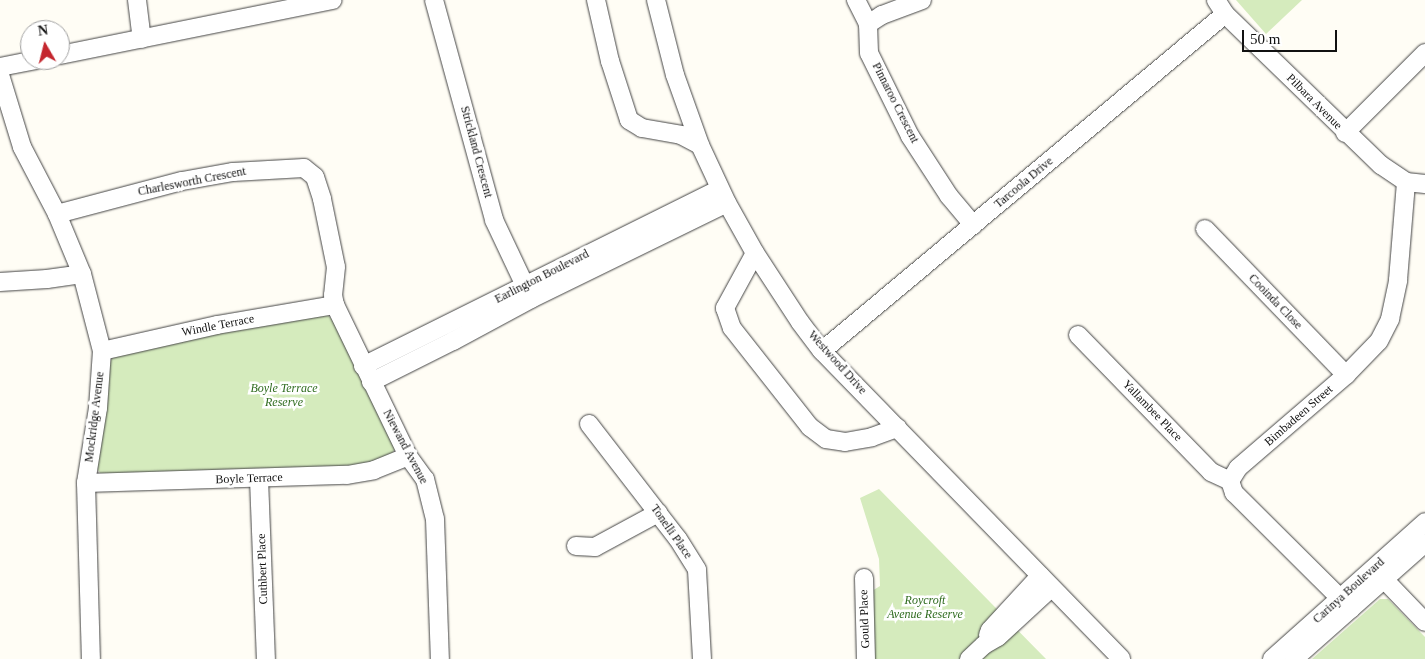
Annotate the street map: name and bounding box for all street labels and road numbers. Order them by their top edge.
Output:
street label: Pinnaroo Crescent [869,60,921,146]
street label: Pilbara Avenue [1283,71,1345,133]
street label: Strickland Crescent [457,105,495,199]
street label: Tarcoola Drive [992,154,1056,212]
street label: Charlesworth Crescent [137,164,247,200]
street label: Earlington Boulevard [493,247,591,307]
street label: Cooinda Close [1245,271,1305,333]
street label: Windle Terrace [180,312,256,340]
street label: Westwood Drive [805,328,869,398]
street label: Mockridge Avenue [82,370,108,464]
street label: Yallambee Place [1119,377,1185,445]
street label: Bimbadeen Street [1262,382,1336,450]
street label: Niewand Avenue [379,407,431,487]
street label: Boyle Terrace [215,471,283,487]
street label: Tonelli Place [647,502,695,562]
street label: Cuthbert Place [255,533,271,605]
street label: Carinya Boulevard [1310,555,1388,627]
street label: Gould Place [857,589,873,649]

